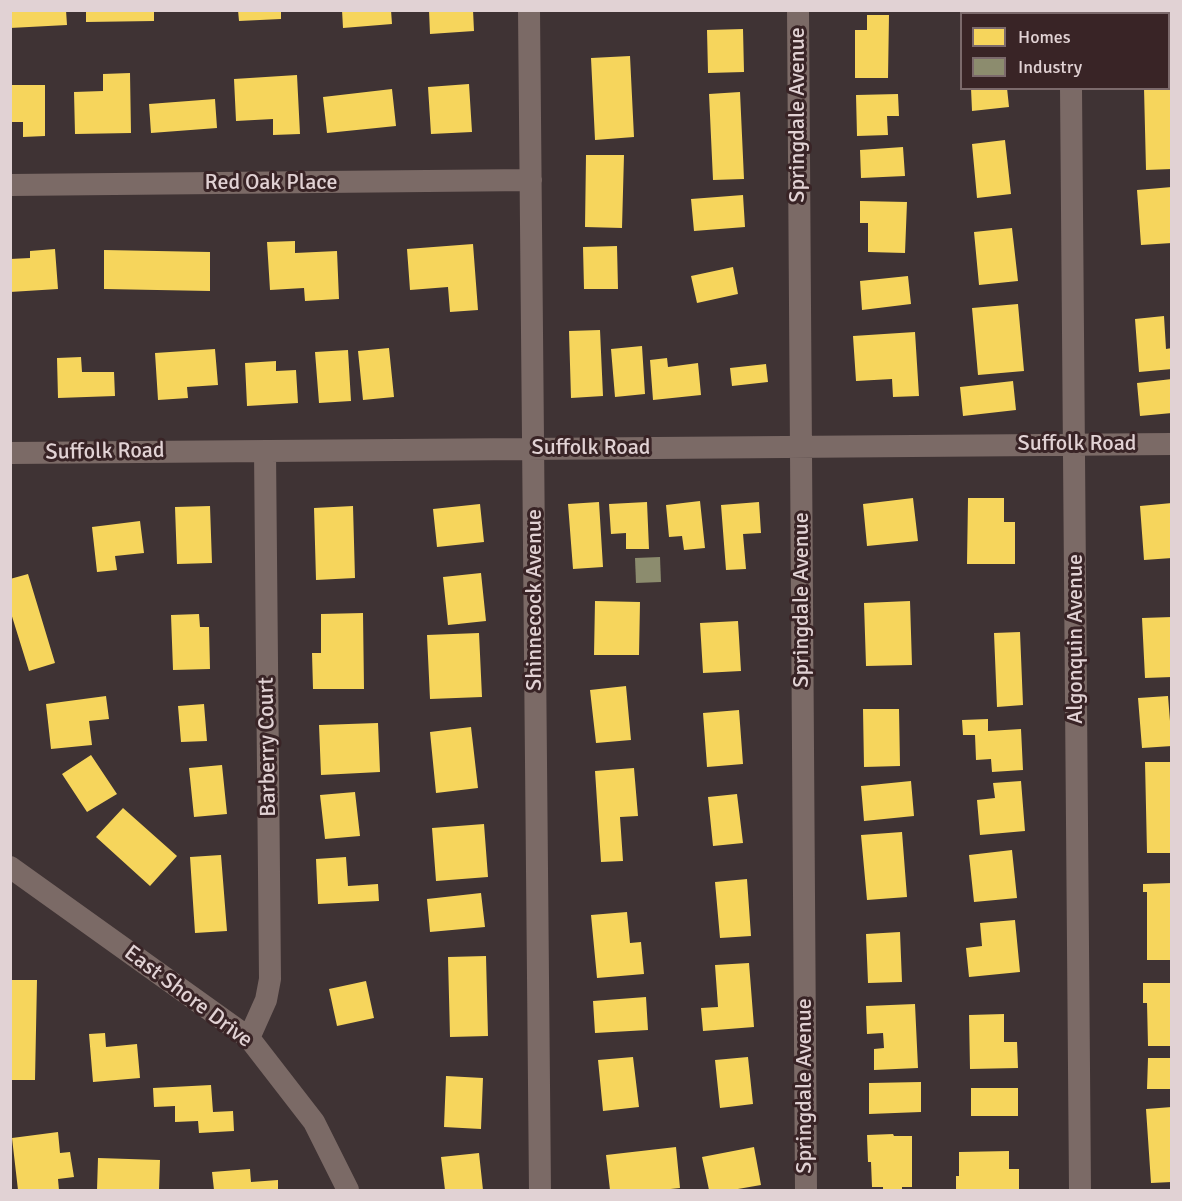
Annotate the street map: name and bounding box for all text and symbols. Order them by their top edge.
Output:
legend [960,12,1170,90]
text: Homes [1018,26,1071,48]
street label: Springdale Avenue [785,27,811,203]
text: Industry [1018,56,1082,78]
street label: Red Oak Place [205,170,337,196]
street label: Suffolk Road [1018,431,1136,457]
street label: Suffolk Road [532,435,650,461]
street label: Suffolk Road [45,438,165,466]
street label: Shinnecock Avenue [522,509,548,691]
street label: Springdale Avenue [789,512,815,688]
street label: Algonquin Avenue [1063,554,1089,724]
street label: Barberry Court [254,677,282,817]
street label: East Shore Drive [119,940,257,1054]
street label: Springdale Avenue [792,998,818,1174]

